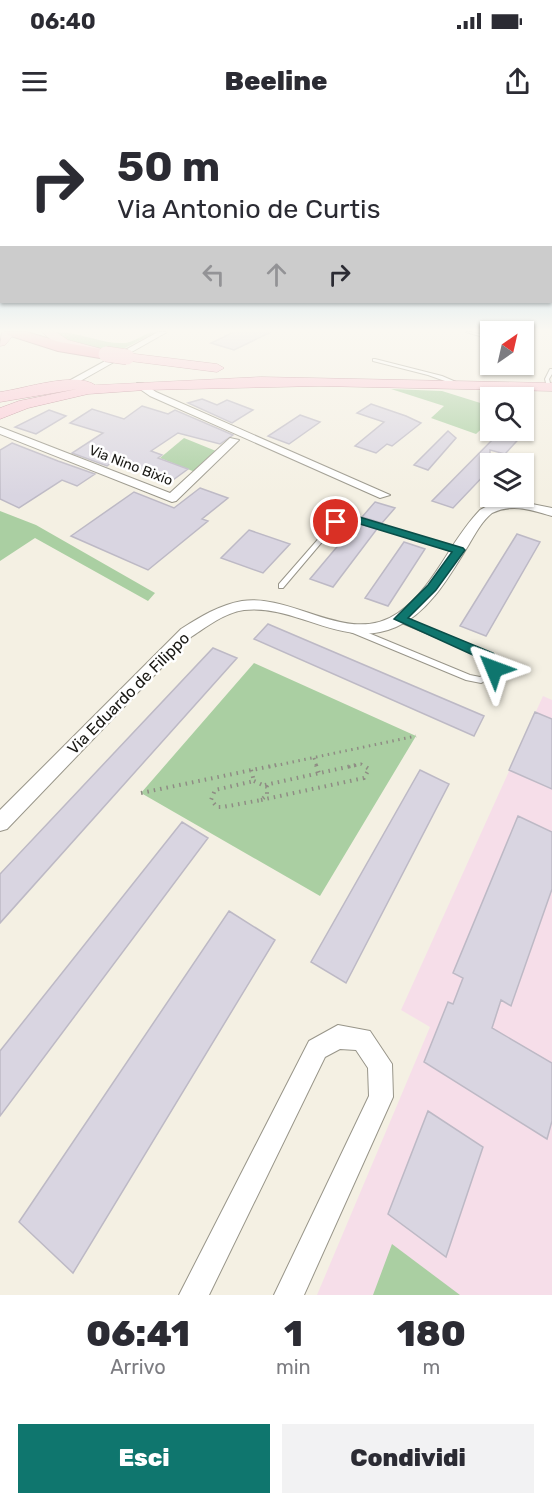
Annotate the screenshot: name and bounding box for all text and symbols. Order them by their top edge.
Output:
text: 06:40 [30,8,96,35]
icon: menu [18,65,51,98]
text: Beeline [225,65,327,97]
icon: share [501,65,534,98]
text: 50 m [117,142,220,192]
icon: right [18,144,96,222]
text: Via Antonio de Curtis [117,193,380,225]
icon: left [197,258,230,291]
icon: ahead [260,258,293,291]
icon: right [323,258,356,291]
north arrow [480,321,534,375]
map controls [480,321,534,507]
button: search [480,387,534,441]
street label: Via Nino Bixio [86,442,175,489]
button: layers [480,453,534,507]
pin [310,496,361,547]
icon: arrive [319,505,352,538]
street label: Via Eduardo de Filippo [63,628,193,758]
position arrow [462,637,526,701]
text: 06:41 [86,1312,190,1355]
text: 1 [284,1312,303,1355]
text: 180 [397,1312,466,1355]
text: Arrivo [110,1355,166,1379]
text: min [276,1355,311,1379]
text: m [422,1355,440,1379]
button: Esci [18,1424,270,1493]
button: Condividi [282,1424,534,1493]

